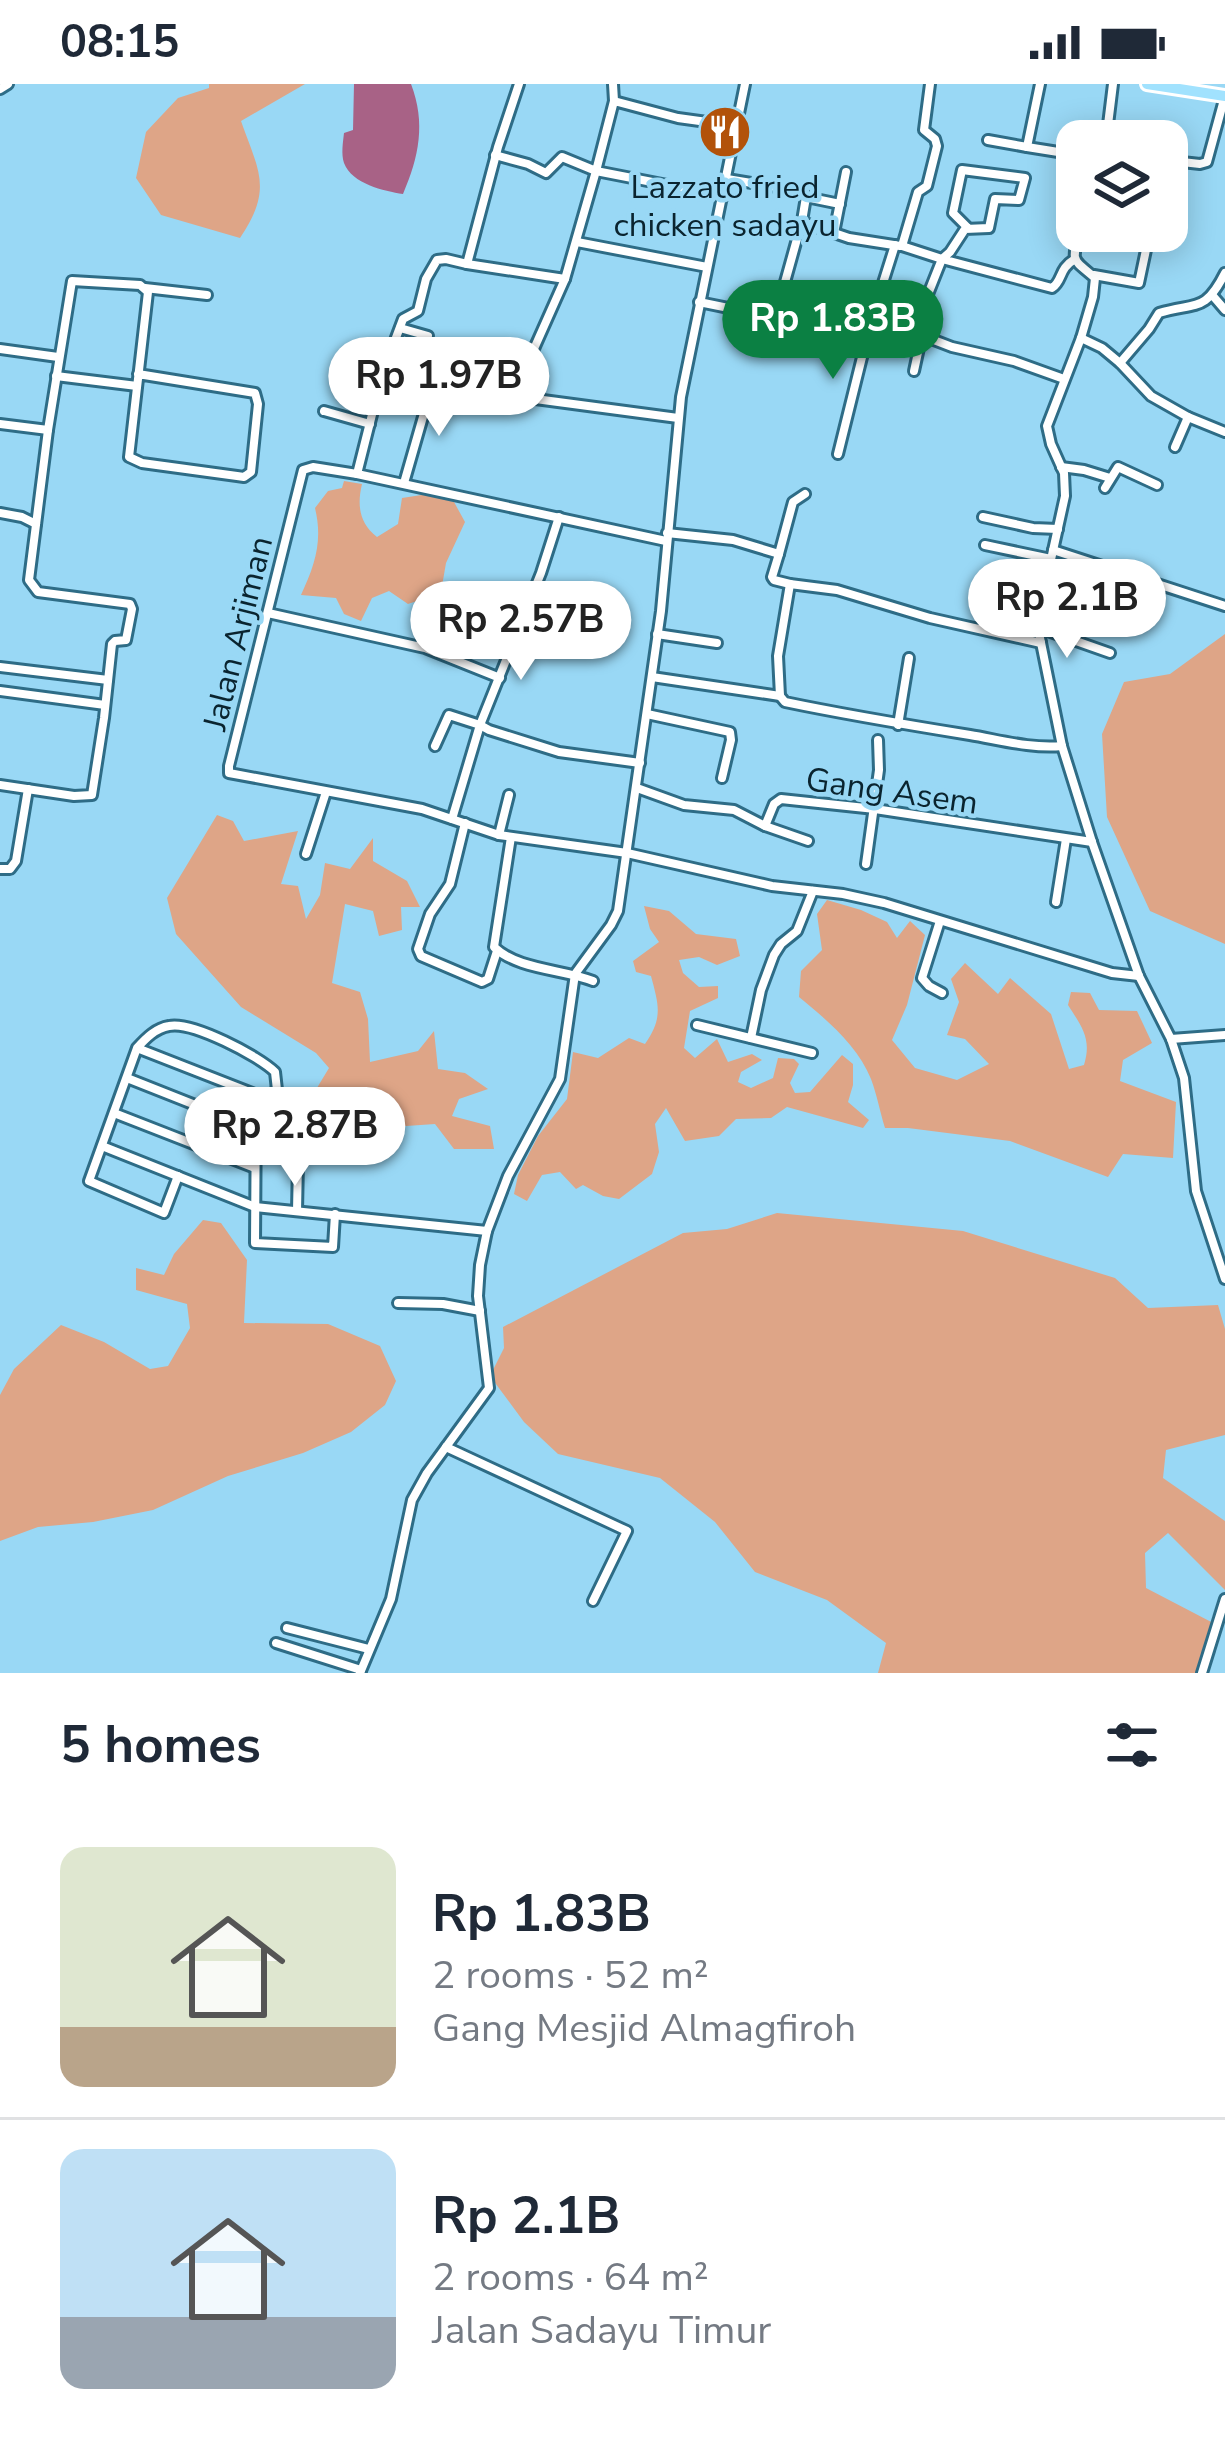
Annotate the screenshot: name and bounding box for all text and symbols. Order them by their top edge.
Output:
text: 08:15 [60,12,179,73]
restaurant icon: Lazzato fried chicken sadayu [697,104,753,160]
map controls [1056,120,1188,252]
button: layers [1056,120,1188,252]
place label: Lazzato fried chicken sadayu [613,165,837,248]
pin: Rp 1.83B [709,280,957,382]
text: Rp 1.83B [749,292,917,345]
pin: Rp 1.97B [315,337,563,439]
text: Rp 1.97B [355,349,523,402]
street label: Jalan Arjiman [192,532,284,736]
pin: Rp 2.1B [956,559,1178,661]
text: Rp 2.1B [995,571,1139,624]
pin: Rp 2.57B [397,581,645,683]
text: Rp 2.57B [437,593,605,646]
street label: Gang Asem [803,757,981,826]
pin: Rp 2.87B [171,1087,419,1189]
text: Rp 2.87B [211,1099,379,1152]
text: 5 homes [60,1710,261,1780]
icon: filters [1099,1712,1165,1778]
text: Rp 1.83B [432,1879,651,1949]
icon: home [156,1895,300,2039]
text: 2 rooms · 52 m² [432,1949,709,2002]
text: Gang Mesjid Almagfiroh [432,2002,856,2055]
text: Rp 2.1B [432,2181,620,2251]
icon: home [156,2197,300,2341]
text: 2 rooms · 64 m² [432,2251,709,2304]
text: Jalan Sadayu Timur [432,2304,771,2357]

